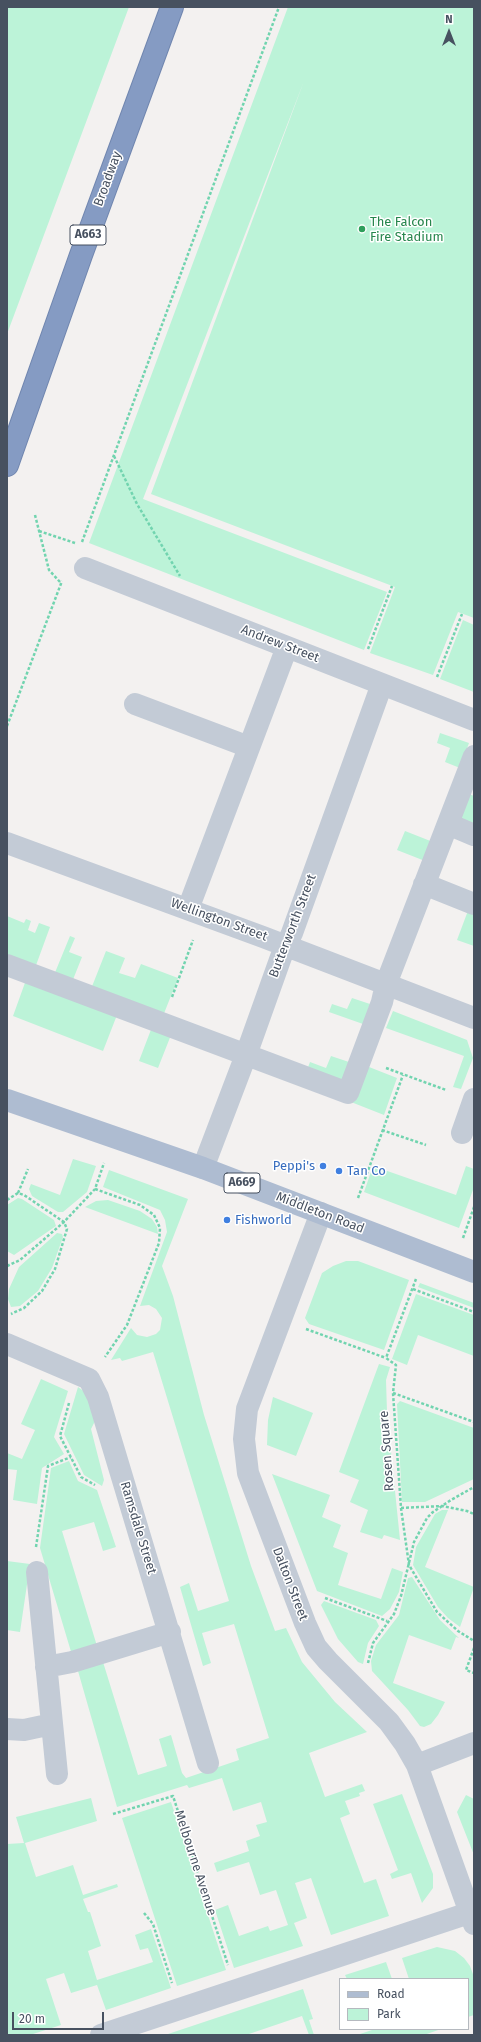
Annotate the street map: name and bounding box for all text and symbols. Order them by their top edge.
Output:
north arrow [429,12,469,52]
text: N [445,13,453,26]
street label: Broadway [91,149,125,209]
place label: The Falcon Fire Stadium [370,214,444,245]
marker: The Falcon Fire Stadium [357,224,367,234]
road number: A663 [70,225,106,245]
street label: Andrew Street [239,622,321,666]
street label: Butterworth Street [266,872,320,980]
street label: Wellington Street [169,895,269,945]
place label: Peppi's [273,1158,315,1174]
marker: Peppi's [318,1161,328,1171]
place label: Tan Co [347,1163,386,1179]
marker: Tan Co [334,1166,344,1176]
road number: A669 [224,1173,260,1193]
street label: Middleton Road [274,1189,366,1237]
place label: Fishworld [235,1212,292,1228]
marker: Fishworld [222,1215,232,1225]
street label: Rosen Square [376,1410,398,1492]
street label: Ramsdale Street [116,1480,160,1576]
street label: Dalton Street [269,1545,311,1623]
street label: Melbourne Avenue [171,1808,219,1918]
legend [339,1978,469,2030]
text: Road [377,1987,405,2001]
scale bar [14,2004,106,2030]
text: Park [377,2007,401,2021]
text: 20 m [19,2012,45,2026]

